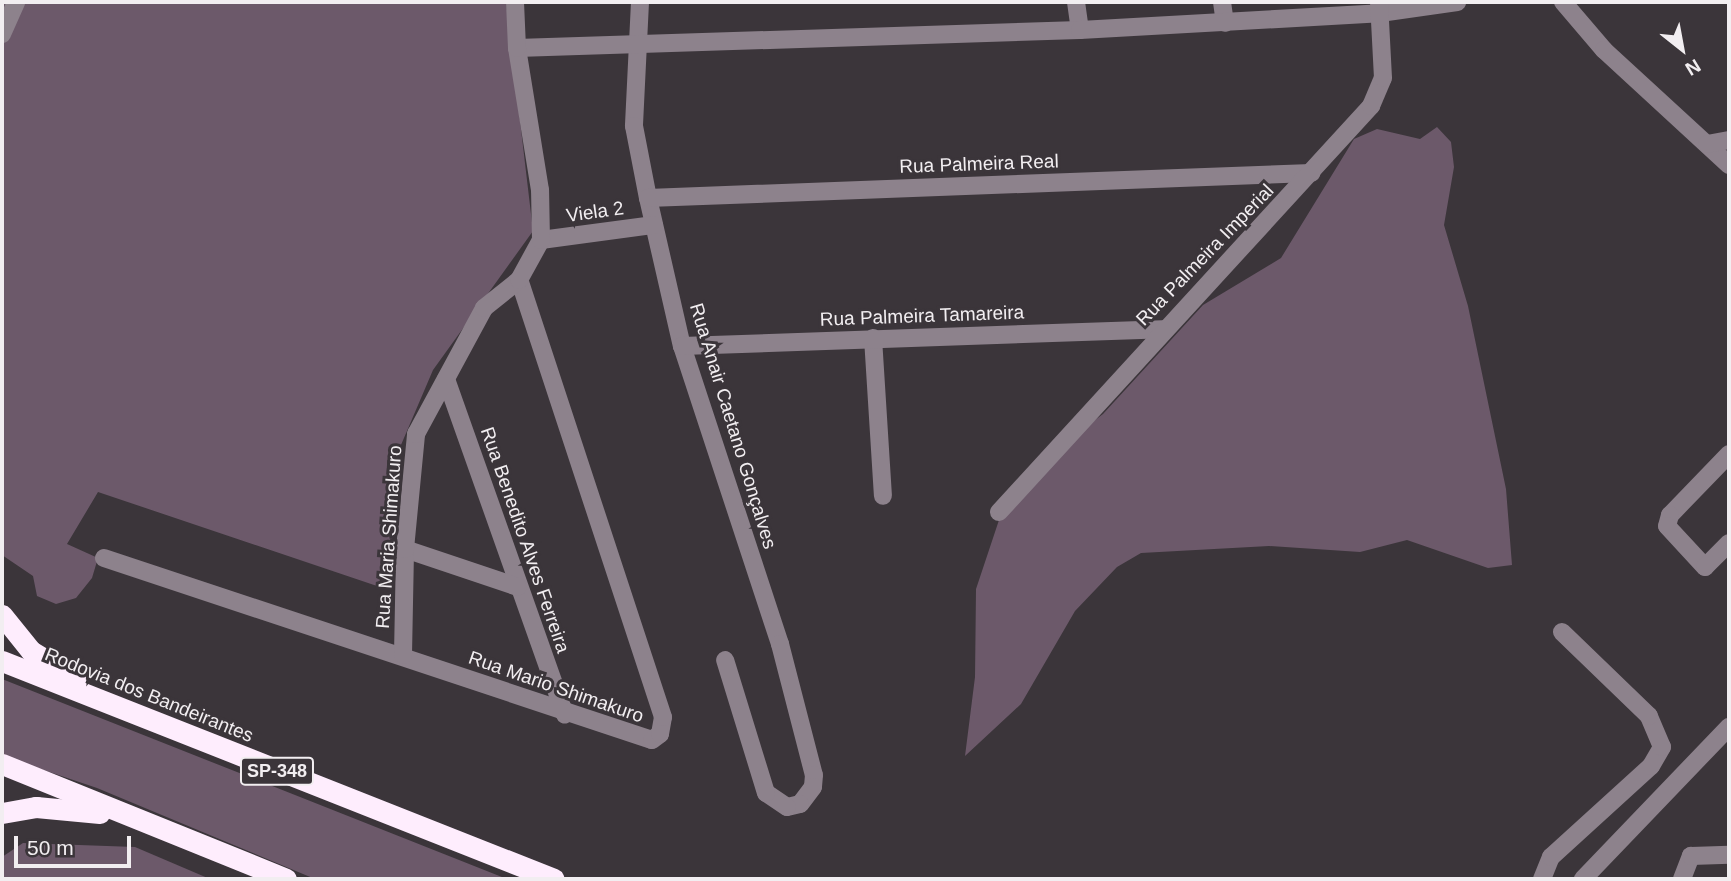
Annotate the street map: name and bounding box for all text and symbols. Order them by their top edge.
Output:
north arrow [1647,14,1717,84]
text: N [1682,55,1704,80]
street label: Rua Palmeira Real [899,150,1059,178]
street label: Rua Palmeira Imperial [1132,179,1278,331]
street label: Viela 2 [565,197,625,227]
street label: Rua Anair Caetano Gonçalves [685,300,781,552]
street label: Rua Palmeira Tamareira [819,301,1025,331]
street label: Rua Benedito Alves Ferreira [475,423,575,657]
street label: Rua Maria Shimakuro [371,445,407,629]
street label: Rodovia dos Bandeirantes [41,643,257,747]
street label: Rua Mario Shimakuro [465,646,647,728]
road number: SP-348 [238,756,316,786]
scale bar [18,822,135,866]
text: 50 m [27,836,74,859]

